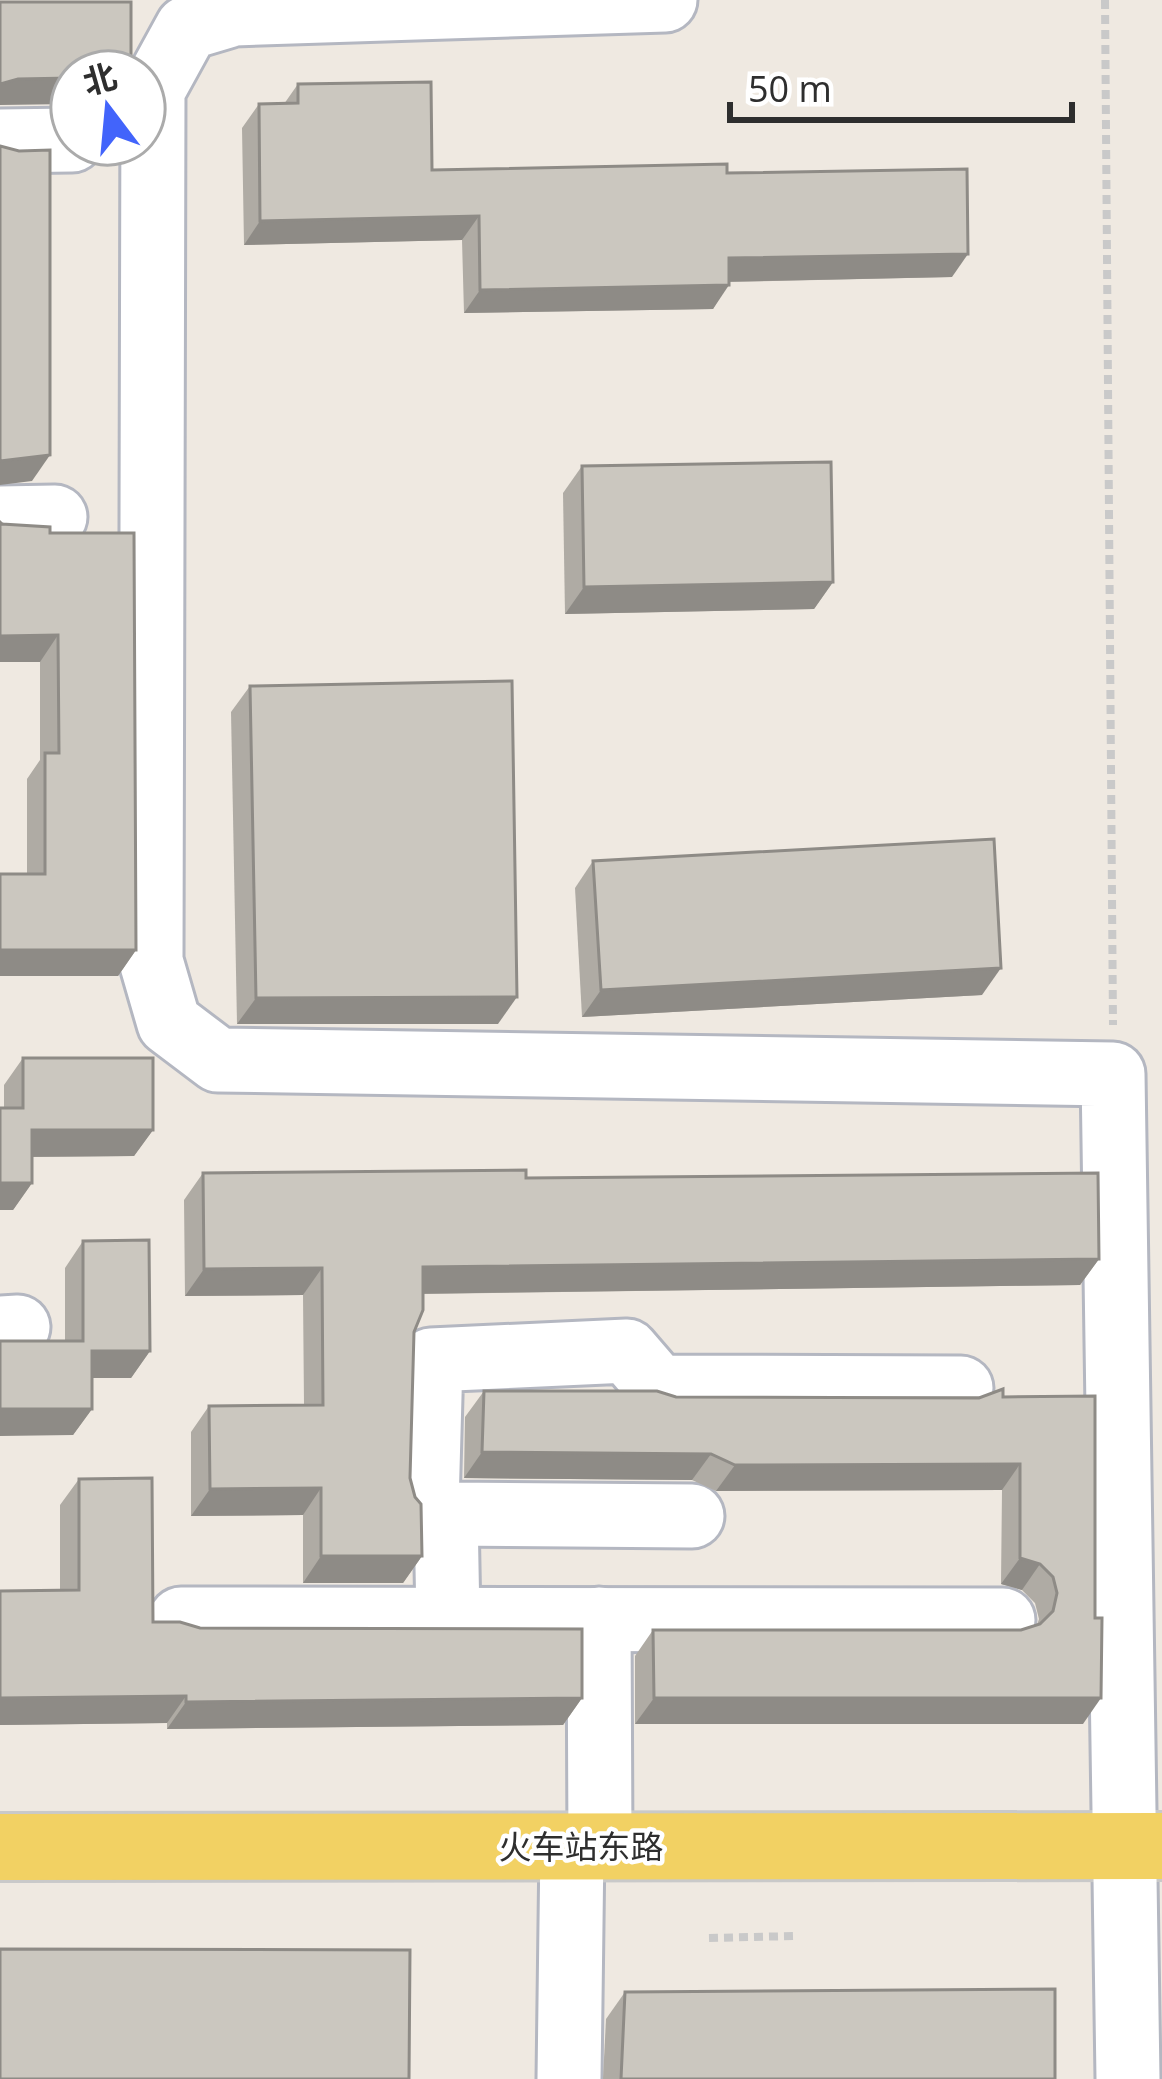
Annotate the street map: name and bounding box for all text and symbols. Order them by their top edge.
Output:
north arrow [48,48,168,168]
scale bar [730,48,1072,122]
text: 北 [78,53,122,105]
text: 50 m [748,64,832,113]
street label: 火车站东路 [499,1824,664,1869]

